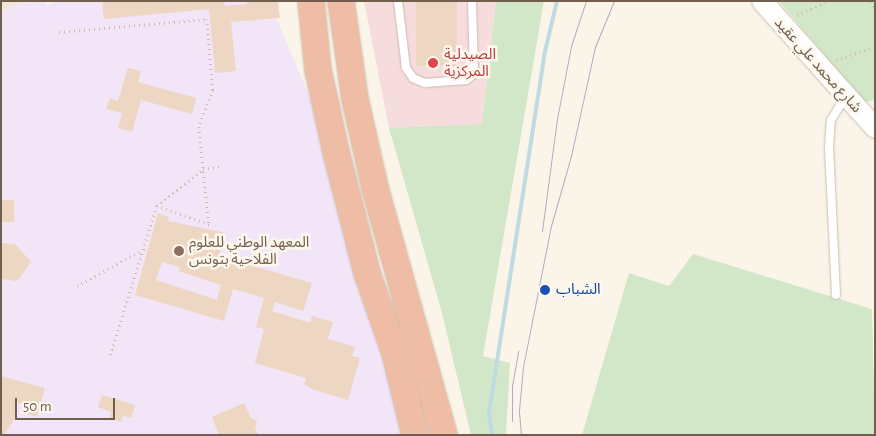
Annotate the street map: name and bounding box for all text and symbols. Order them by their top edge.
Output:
street label: شارع محمد علي عقيد [770,14,866,116]
place label: الصيدلية المركزية [444,45,496,80]
marker: الصيدلية المركزية [426,56,440,70]
place label: المعهد الوطني للعلوم الفلاحية بتونس [189,233,309,268]
marker: المعهد الوطني للعلوم الفلاحية بتونس [173,245,185,257]
place label: الشباب [556,281,601,299]
marker: الشباب [538,283,552,297]
scale bar [18,388,118,420]
text: 50 m [23,399,52,414]

